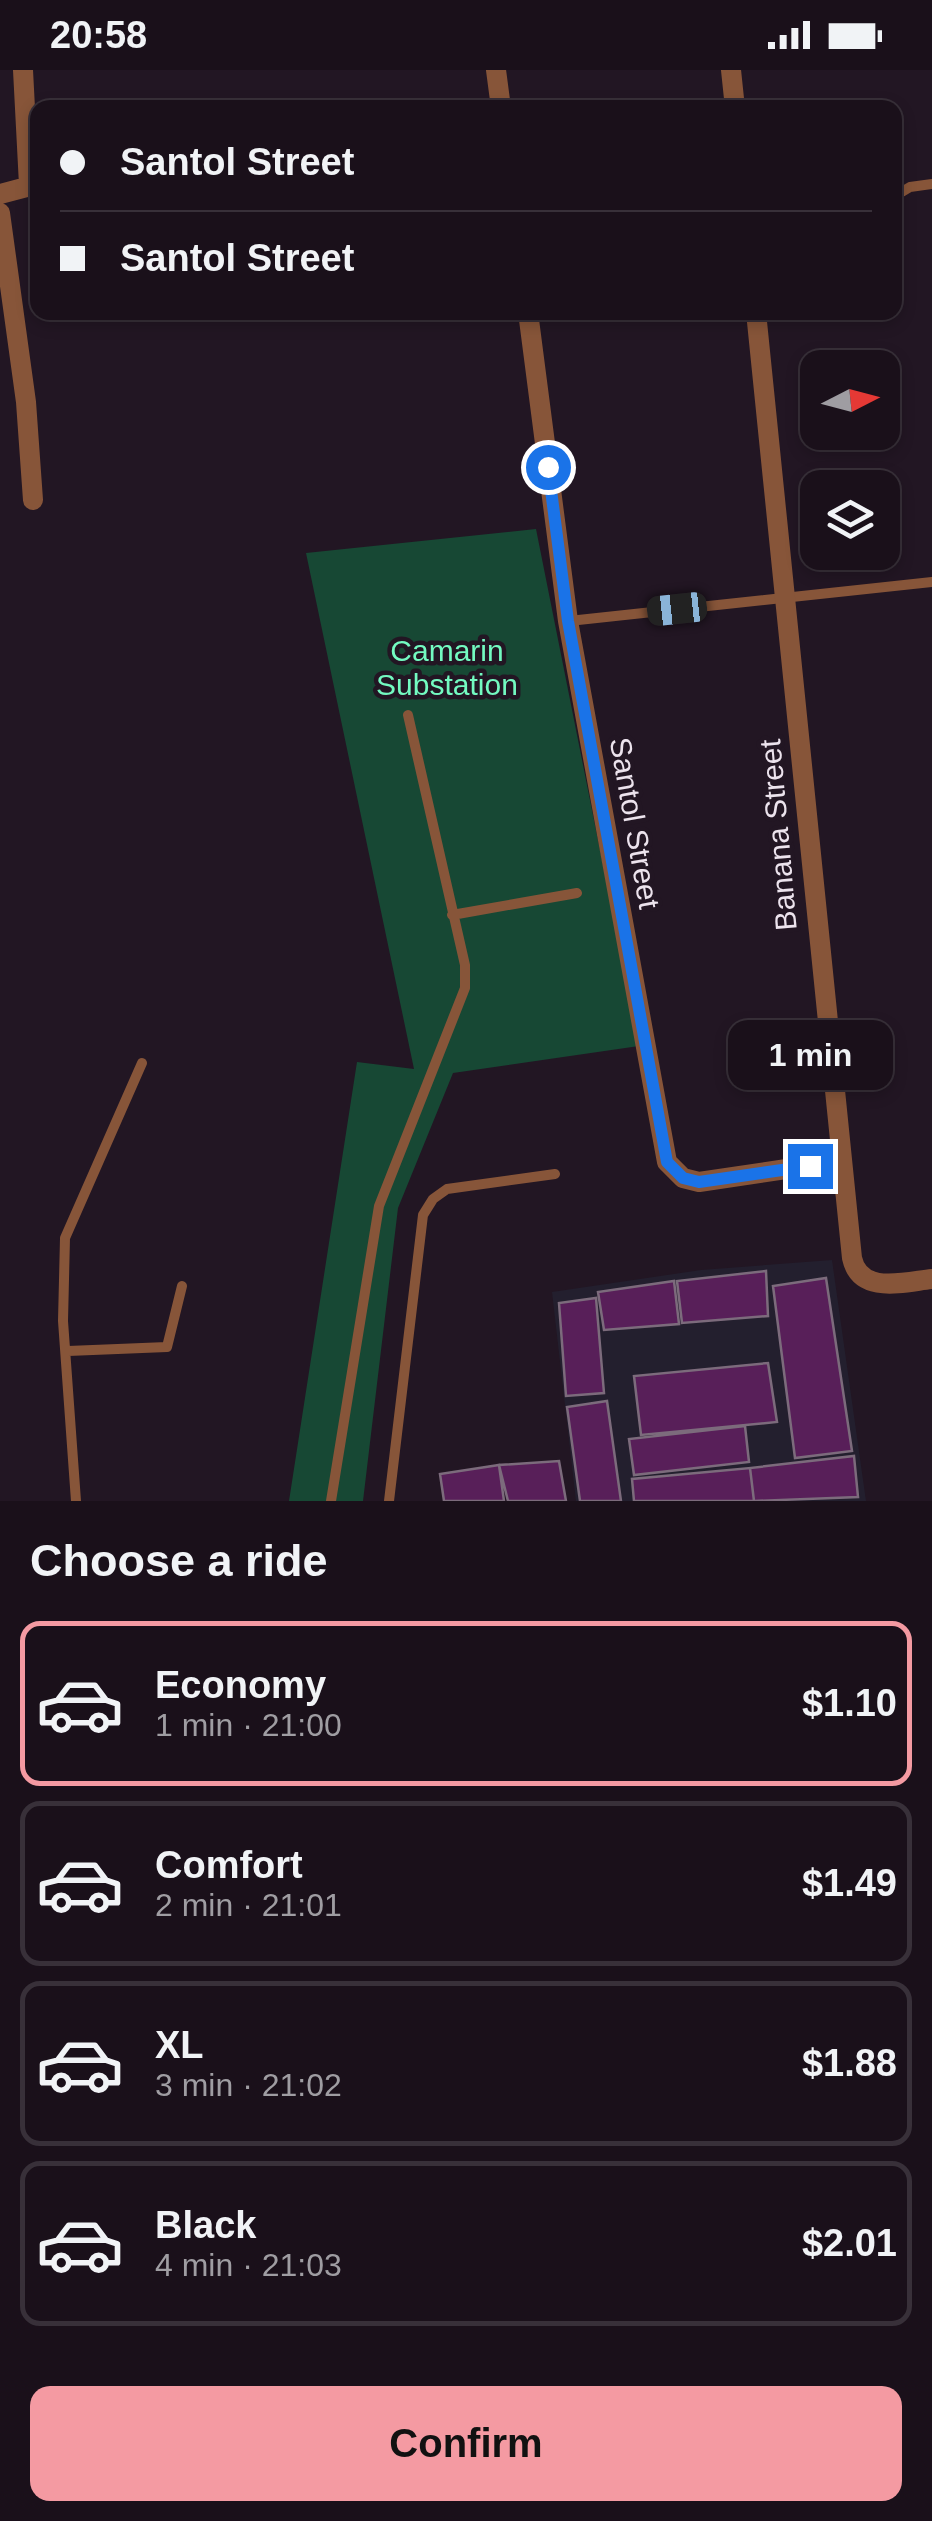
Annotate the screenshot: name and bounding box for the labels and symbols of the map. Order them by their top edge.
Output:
north arrow [800,350,900,450]
route start [526,445,571,490]
car [646,591,708,627]
park label: Camarin Substation [376,634,518,701]
street label: Santol Street [604,735,666,912]
street label: Banana Street [753,737,803,932]
callout: 1 min [728,1021,892,1091]
route end [788,1144,833,1189]

